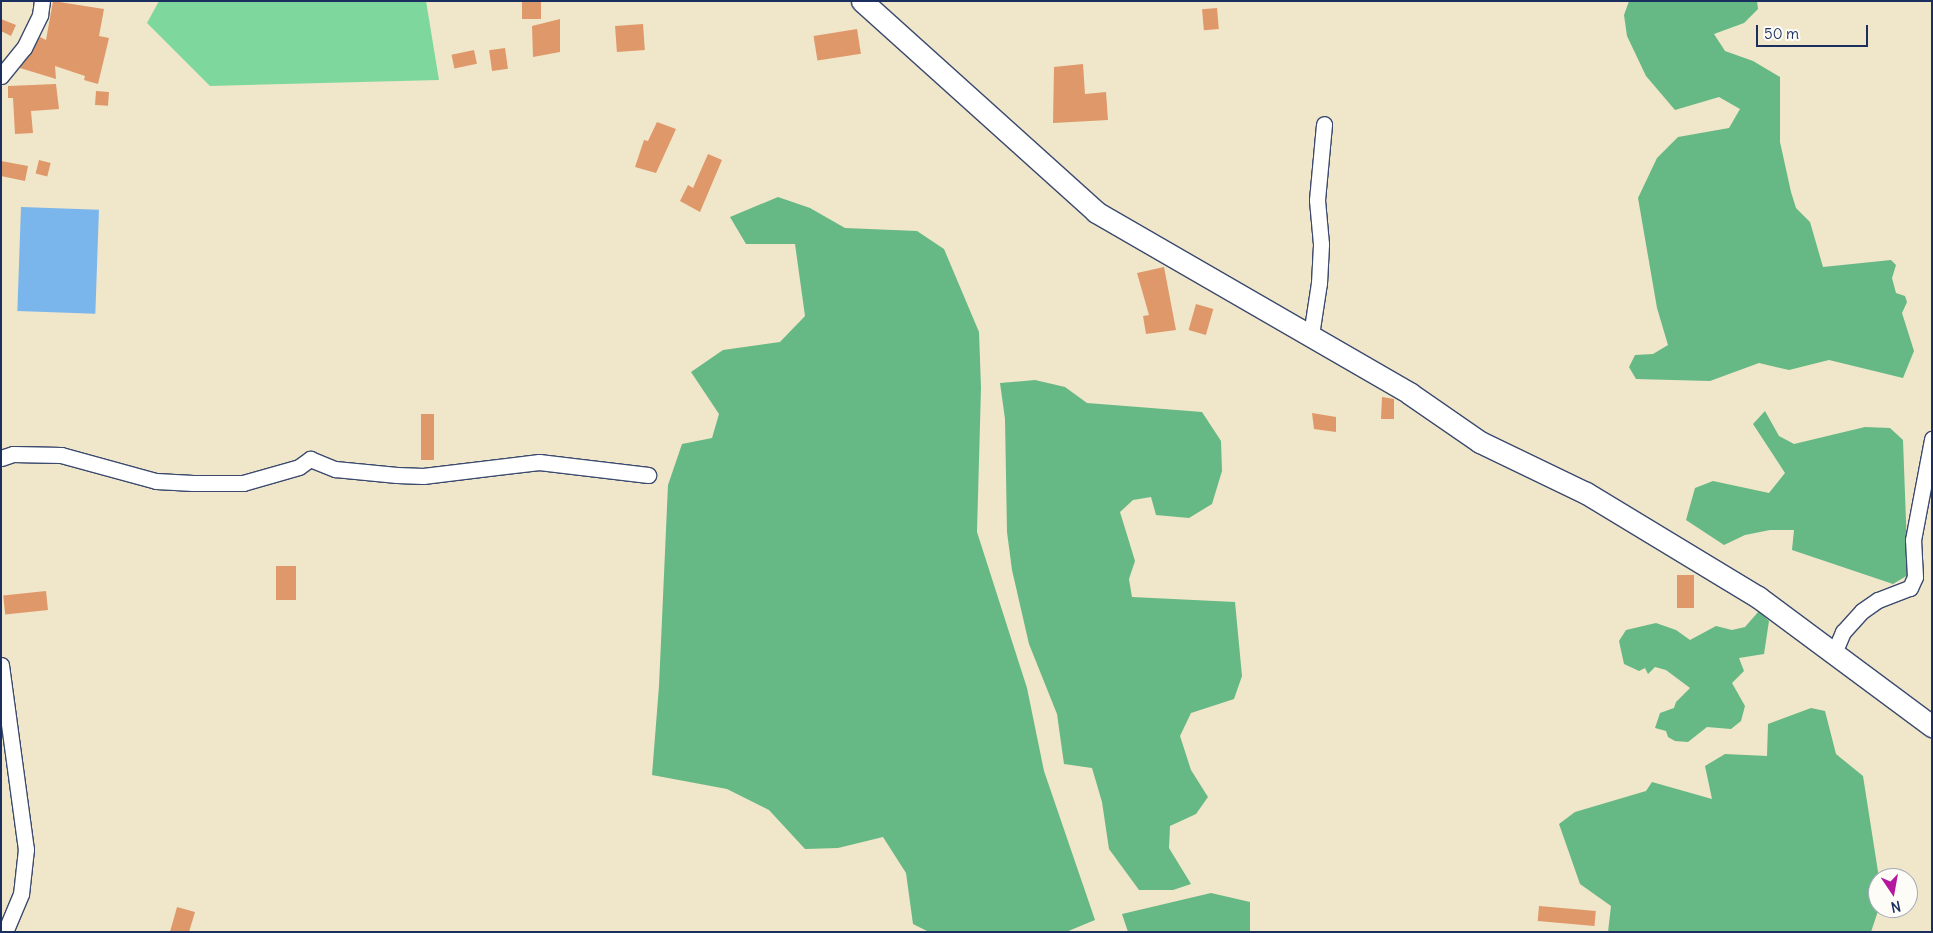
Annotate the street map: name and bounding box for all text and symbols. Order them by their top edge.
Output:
scale bar [1758,15,1870,47]
text: 50 m [1764,24,1799,43]
north arrow [1868,868,1918,918]
text: N [1889,897,1903,917]

